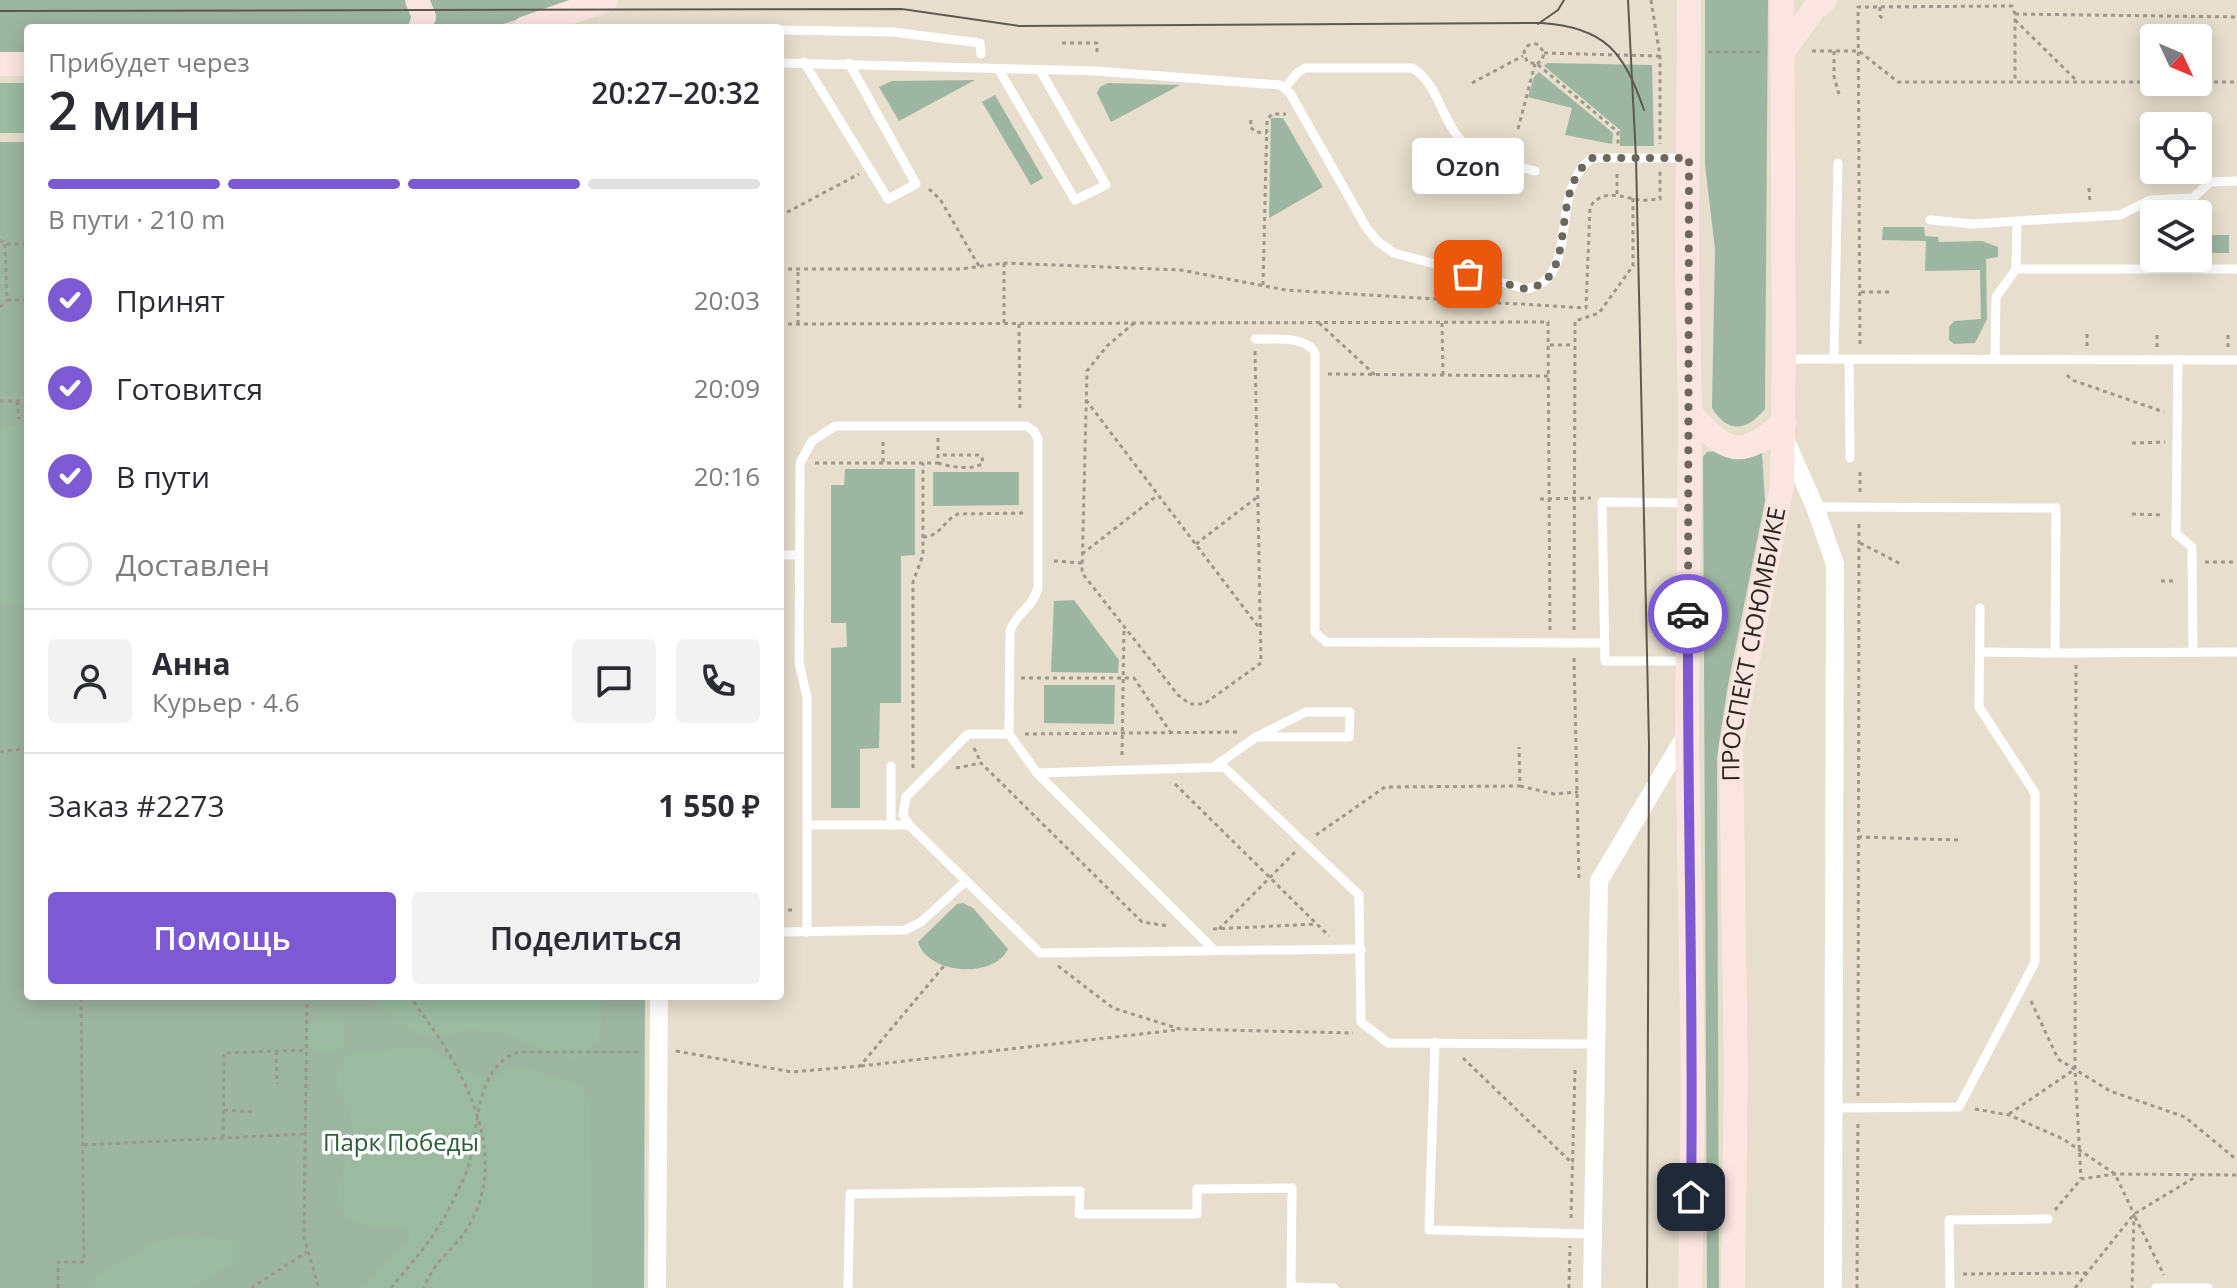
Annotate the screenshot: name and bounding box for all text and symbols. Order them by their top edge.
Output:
north arrow [2140,24,2212,96]
map controls [2140,24,2212,272]
text: Прибудет через [48,44,250,80]
text: 20:27–20:32 [591,72,760,113]
text: 2 мин [48,74,201,145]
button: locate [2140,112,2212,184]
callout: Ozon [1412,138,1524,194]
text: Ozon [1435,148,1501,184]
button: layers [2140,200,2212,272]
text: В пути · 210 m [48,201,225,237]
pin [1434,240,1502,308]
icon: bag [1446,252,1490,296]
icon: check [48,278,92,322]
text: Принят [116,280,225,321]
text: 20:03 [694,282,760,318]
icon: check [48,366,92,410]
text: Готовится [116,368,263,409]
text: 20:09 [694,370,760,406]
icon: check [48,454,92,498]
text: В пути [116,456,210,497]
text: 20:16 [694,458,760,494]
street label: ПРОСПЕКТ СЮЮМБИКЕ [1713,504,1793,782]
text: Доставлен [116,544,270,585]
courier [1648,574,1728,654]
icon: car [1666,592,1710,636]
button: person [48,639,132,723]
button: chat [572,639,656,723]
button: phone [676,639,760,723]
text: Анна [152,643,231,684]
text: Курьер · 4.6 [152,684,300,720]
text: Заказ #2273 [48,785,225,826]
text: 1 550 ₽ [658,785,760,826]
button: Помощь [48,892,396,984]
button: Поделиться [412,892,760,984]
park label: Парк Победы [323,1125,479,1158]
pin [1657,1163,1725,1231]
icon: home [1669,1175,1713,1219]

